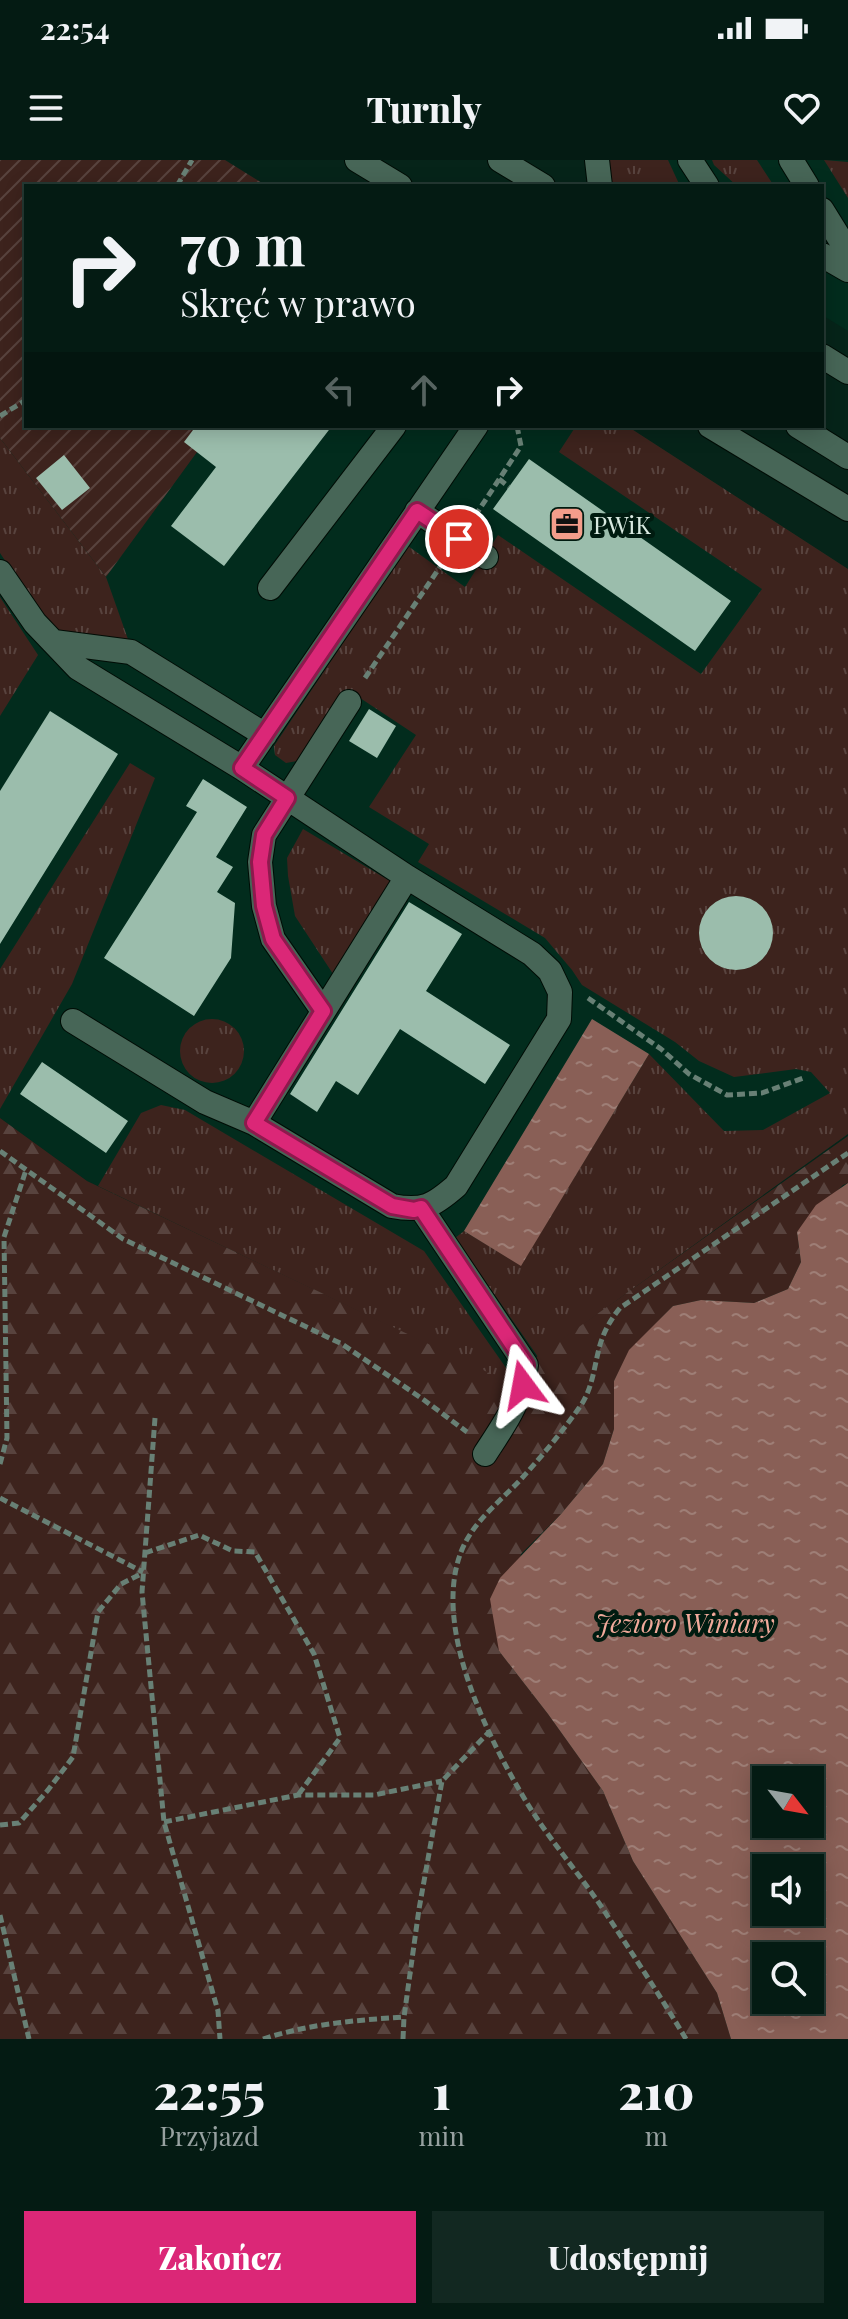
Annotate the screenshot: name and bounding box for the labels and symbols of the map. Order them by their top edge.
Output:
pin [425,505,493,573]
office icon: PWiK [548,505,586,543]
place label: PWiK [593,508,651,540]
position arrow [481,1343,565,1427]
water label: Jezioro Winiary [595,1605,775,1640]
north arrow [752,1766,824,1838]

